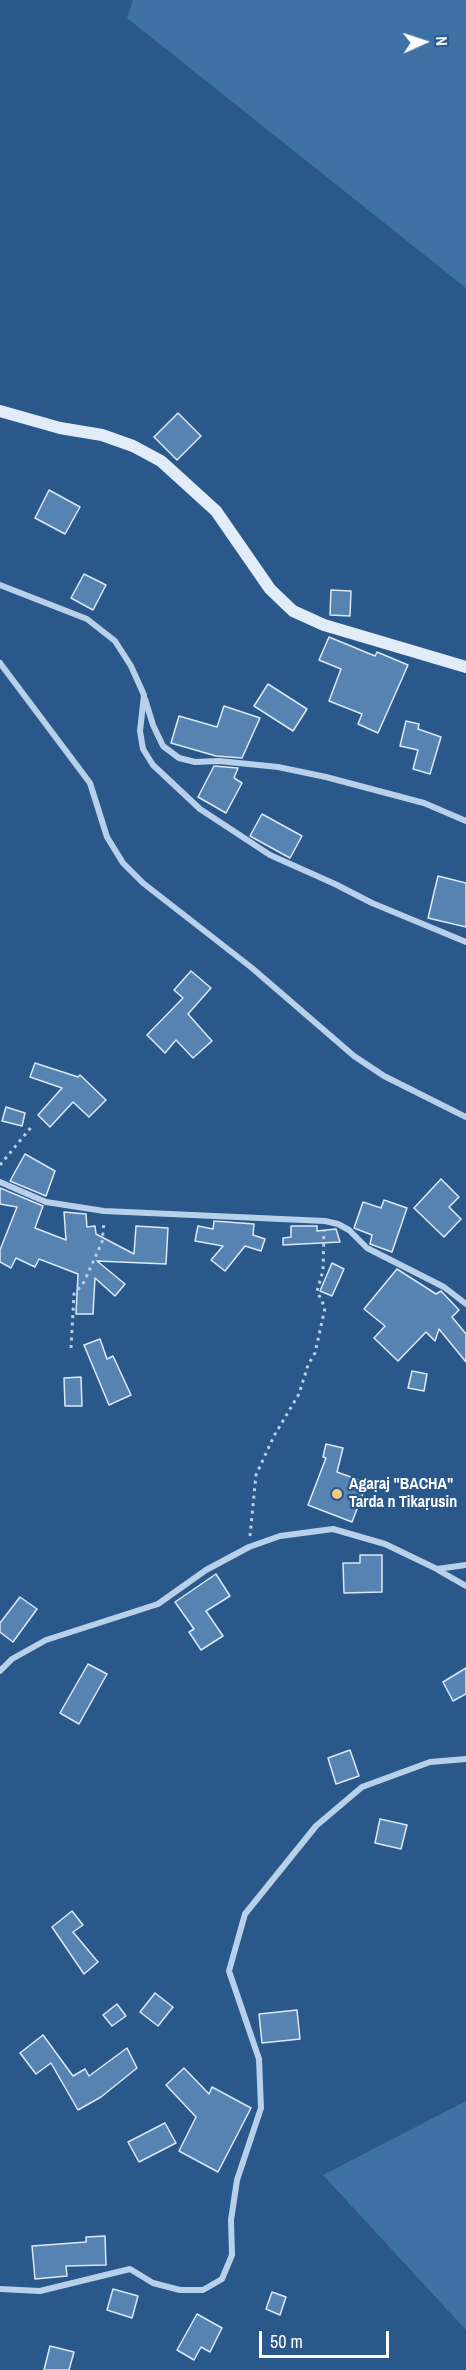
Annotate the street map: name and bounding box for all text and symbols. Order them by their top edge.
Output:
north arrow [394,12,454,72]
text: N [431,36,453,46]
place label: Agaṛaj "BACHA" Tarda n Tikaṛusin [349,1475,457,1513]
marker: Agaṛaj "BACHA" Tarda n Tikaṛusin [330,1487,344,1501]
scale bar [262,2319,392,2357]
text: 50 m [270,2329,303,2354]

